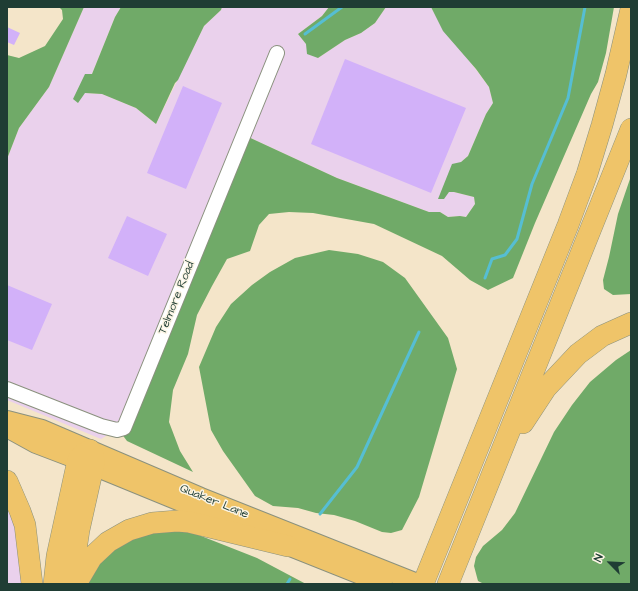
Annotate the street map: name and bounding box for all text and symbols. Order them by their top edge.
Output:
street label: Telmore Road [156,259,198,337]
street label: Quaker Lane [177,482,251,522]
north arrow [590,543,630,583]
text: N [590,552,607,564]

